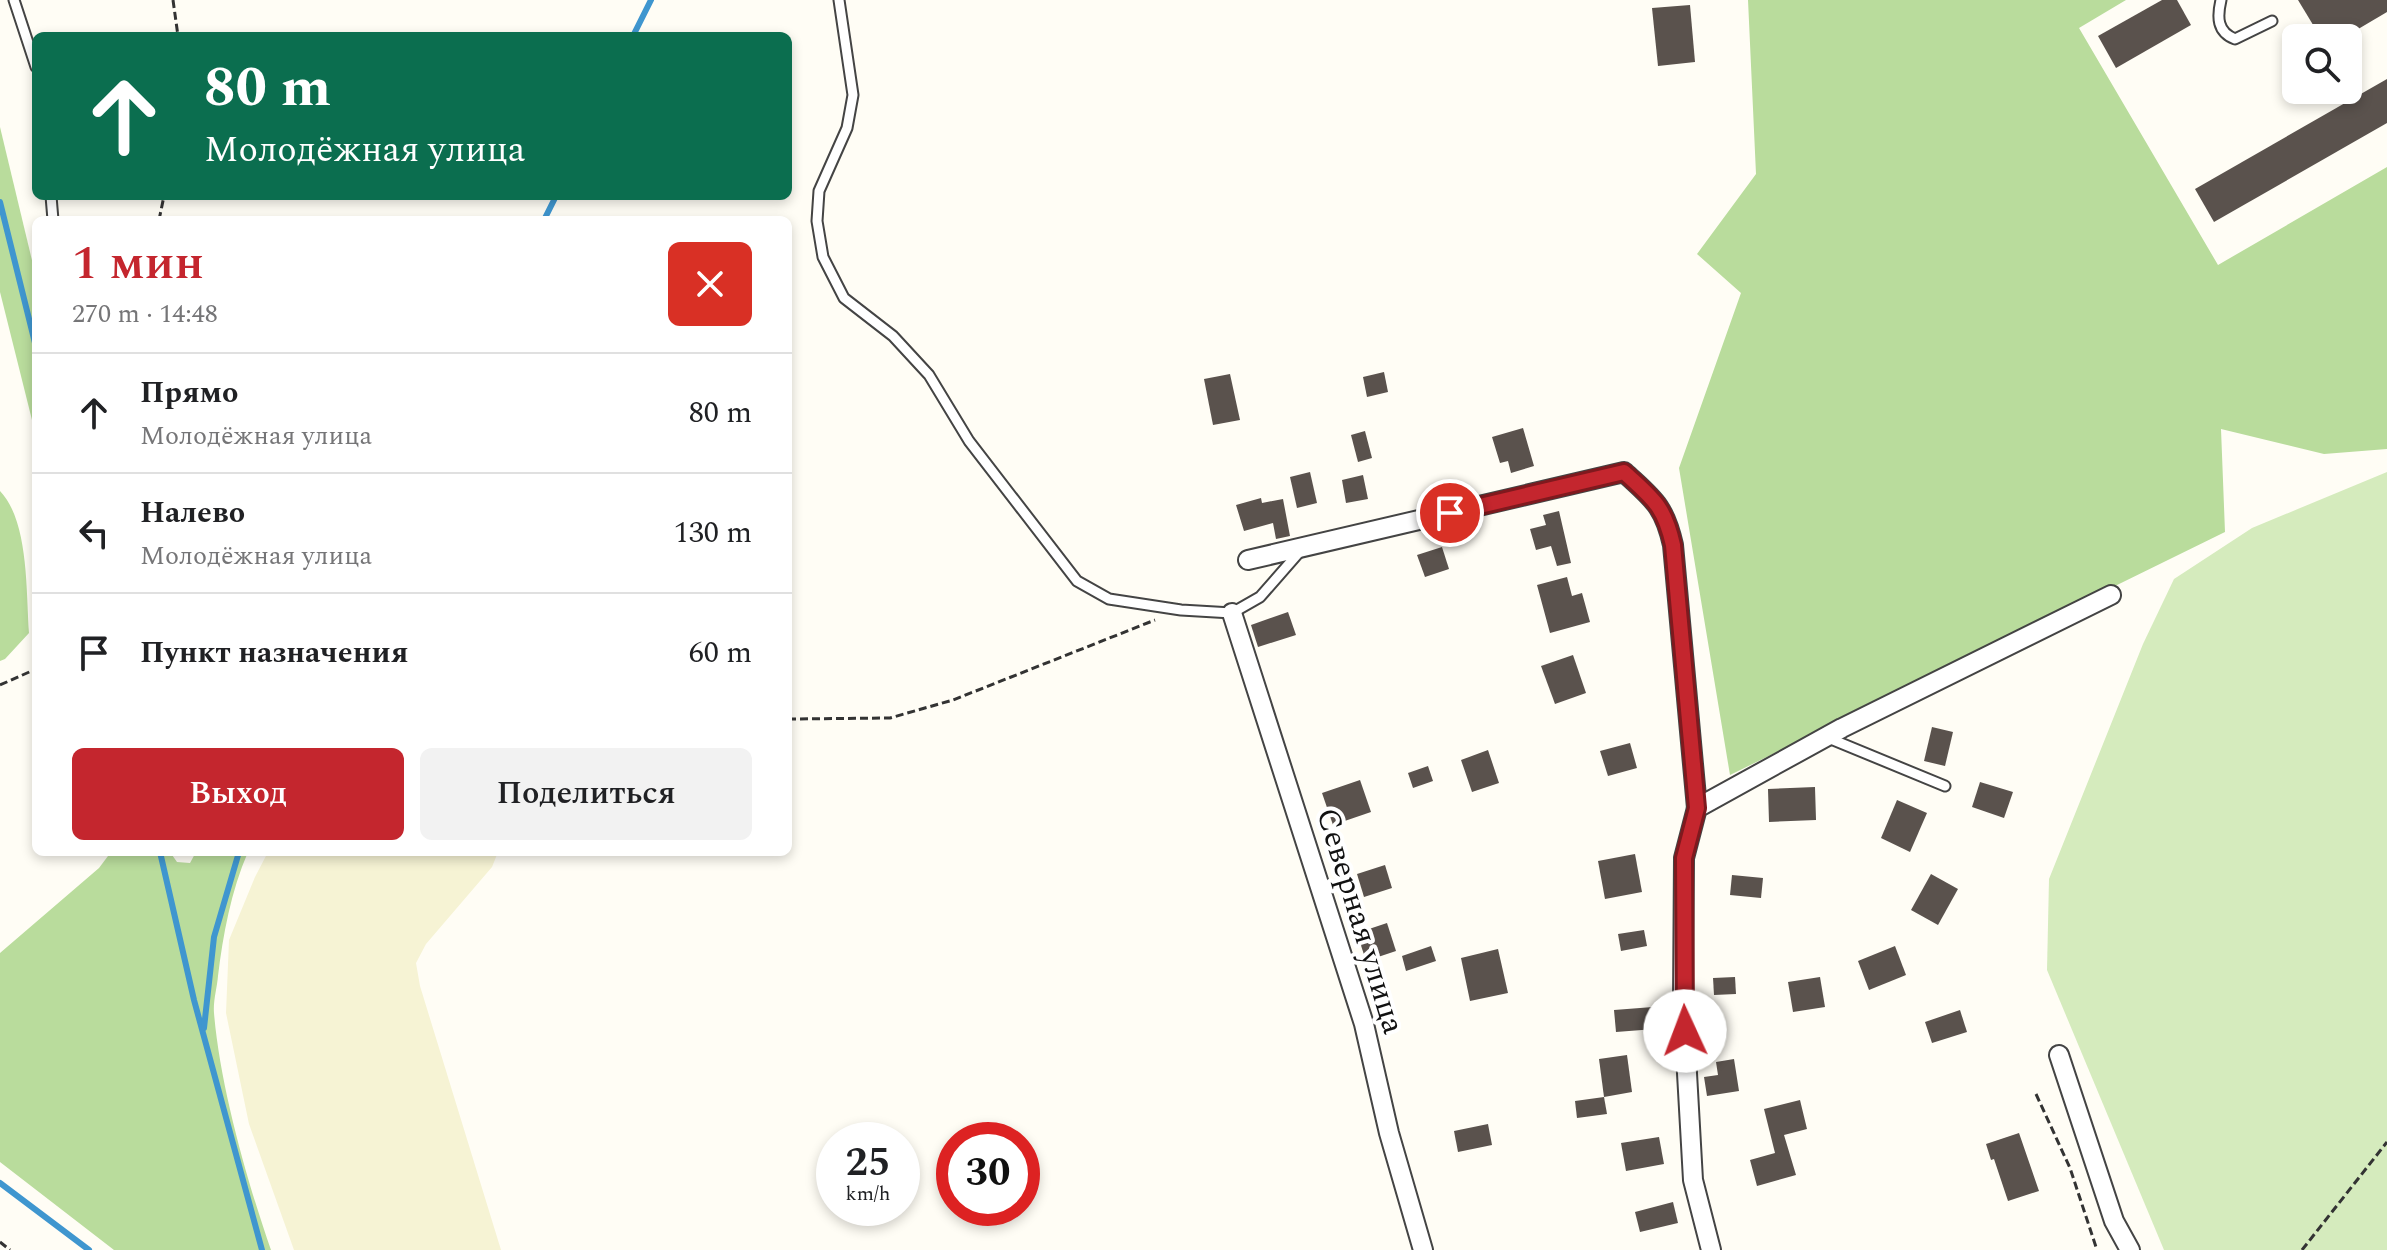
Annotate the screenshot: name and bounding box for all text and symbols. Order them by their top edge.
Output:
map controls [2282,24,2362,104]
button: search [2282,24,2362,104]
text: 80 m [204,46,331,131]
icon: ahead [72,64,176,168]
text: Молодёжная улица [204,123,525,178]
text: 1 мин [72,227,204,300]
button: close [668,242,752,326]
text: 270 m · 14:48 [72,294,218,334]
text: Прямо [140,370,238,416]
text: 80 m [689,390,752,436]
icon: ahead [72,391,116,435]
text: Молодёжная улица [140,416,372,456]
pin [1416,479,1484,547]
text: Налево [140,490,245,536]
icon: arrive [1428,491,1472,535]
text: 130 m [674,510,752,556]
icon: left [72,511,116,555]
text: Молодёжная улица [140,536,372,576]
text: Пункт назначения [140,630,408,676]
text: 60 m [689,630,752,676]
icon: arrive [72,631,116,675]
button: Выход [72,748,404,840]
button: Поделиться [420,748,752,840]
street label: Северная улица [1302,802,1418,1041]
position arrow [1643,989,1727,1073]
speed limit sign: 30 [936,1122,1040,1226]
text: 25 [846,1133,890,1194]
text: km/h [846,1179,891,1209]

